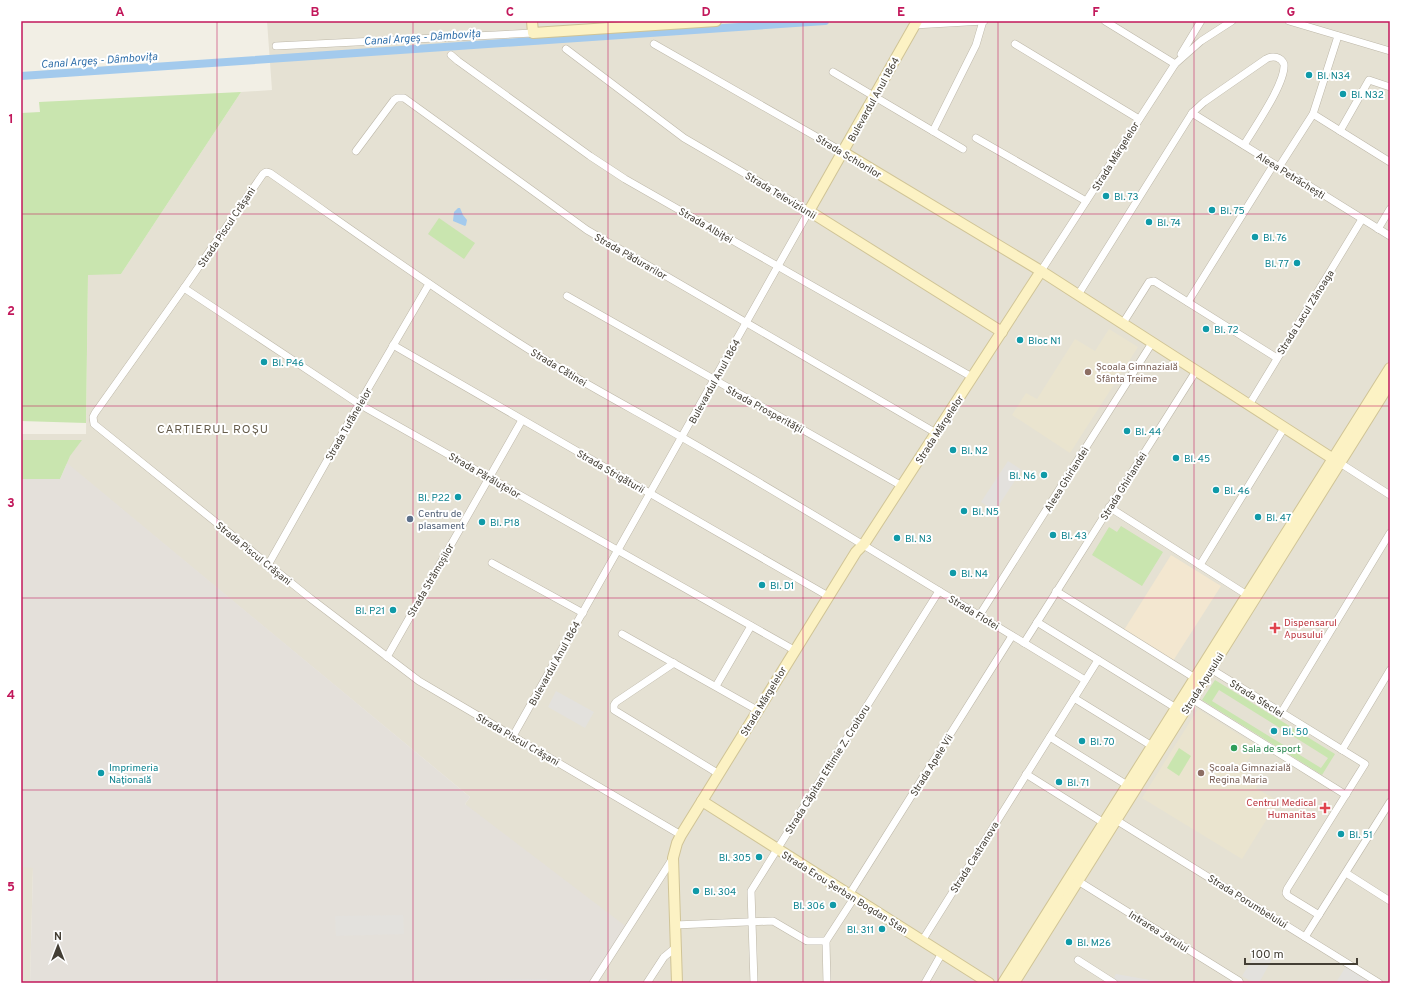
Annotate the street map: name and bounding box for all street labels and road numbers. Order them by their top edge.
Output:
street label: Bulevardul Anul 1864 [846,55,903,144]
street label: Strada Mărgelelor [1090,120,1143,194]
street label: Strada Schiorilor [813,133,884,182]
street label: Aleea Petrăchești [1253,150,1327,203]
street label: Strada Televiziunii [742,170,818,223]
street label: Strada Piscul Crășani [196,185,259,270]
street label: Strada Albiței [676,206,735,247]
street label: Strada Pădurarilor [592,231,669,283]
street label: Strada Lacul Zănoaga [1275,268,1338,358]
street label: Bulevardul Anul 1864 [687,337,744,426]
street label: Strada Cătinei [528,346,589,390]
street label: Strada Prosperității [723,384,805,437]
street label: Strada Tufănelelor [323,386,375,464]
street label: Strada Mărgelelor [913,393,967,467]
street label: Aleea Ghirlandei [1042,445,1092,515]
street label: Strada Strigăturii [574,448,647,497]
street label: Strada Părăluțelor [446,450,523,502]
street label: Strada Ghirlandei [1098,450,1150,523]
street label: Strada Piscul Crășani [212,520,294,589]
street label: Strada Strămoșilor [405,541,458,620]
street label: Strada Flotei [945,593,1001,634]
street label: Bulevardul Anul 1864 [527,619,584,708]
street label: Strada Apusului [1179,651,1227,717]
street label: Strada Mărgelelor [738,664,790,739]
street label: Strada Sfeclei [1227,677,1286,721]
street label: Strada Căpitan Eftimie Z. Croitoru [783,702,874,837]
street label: Strada Piscul Crășani [473,711,561,769]
street label: Strada Apele Vii [908,732,957,799]
street label: Strada Castranova [948,820,1002,896]
street label: Strada Erou Șerban Bogdan Stan [779,849,910,938]
street label: Strada Porumbelului [1205,872,1290,932]
street label: Intrarea Jarului [1126,909,1191,956]

